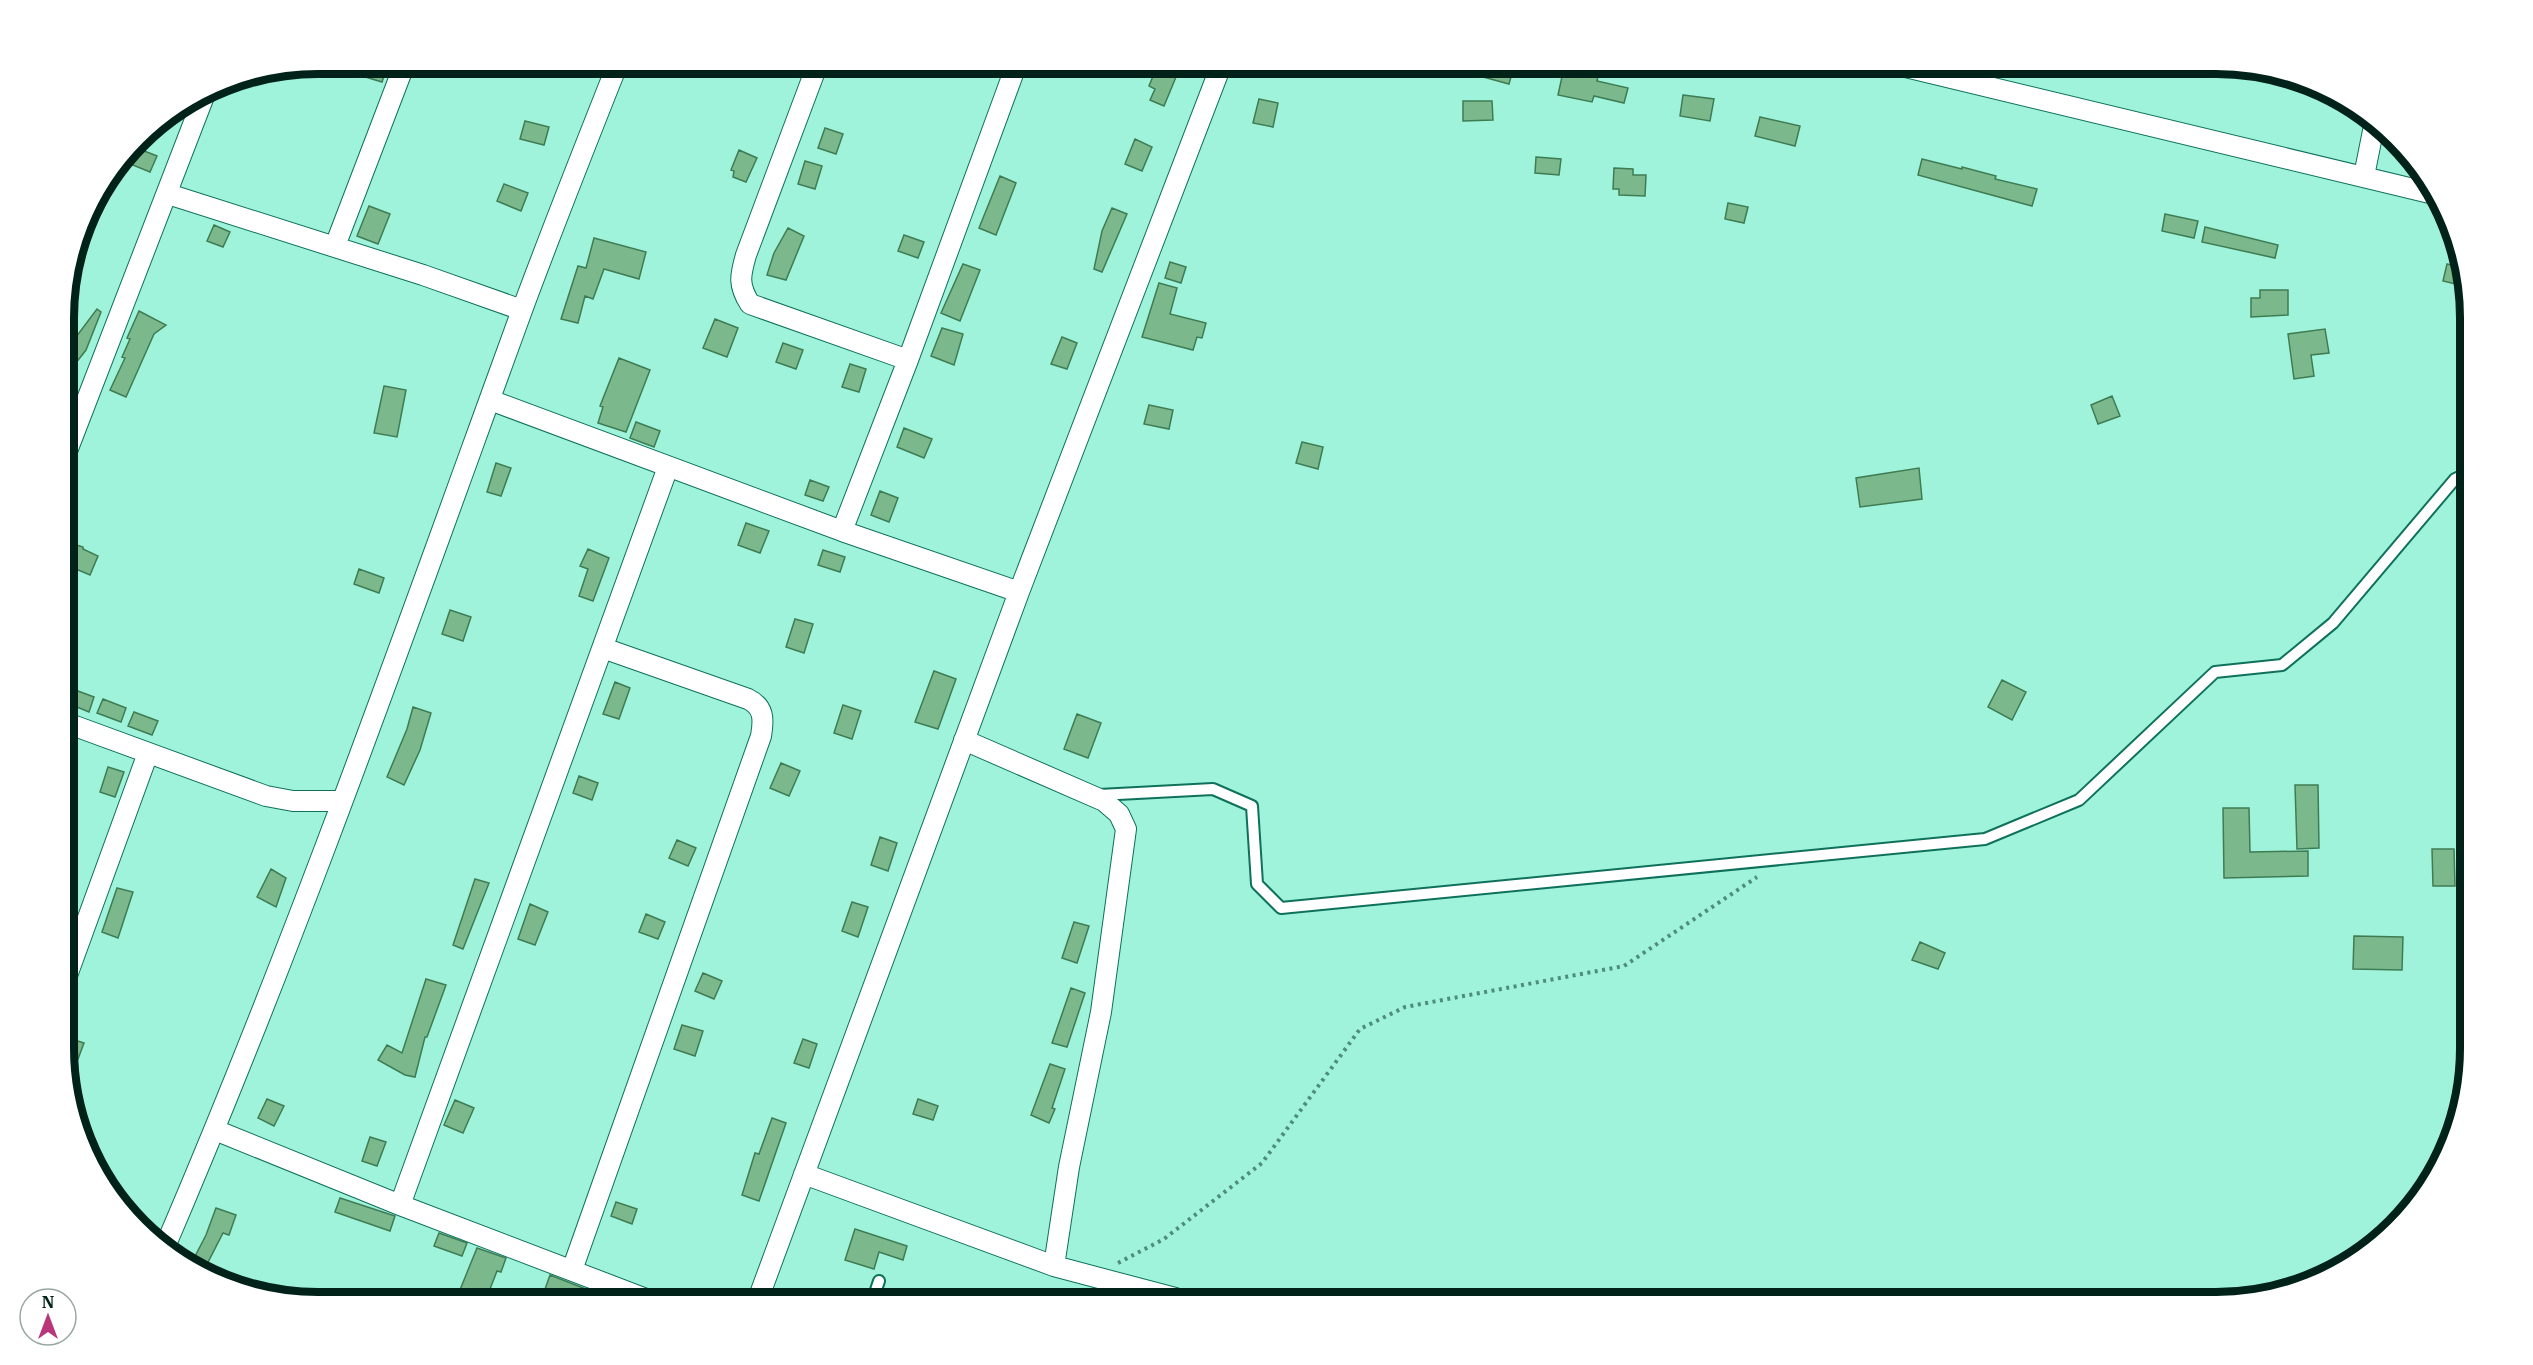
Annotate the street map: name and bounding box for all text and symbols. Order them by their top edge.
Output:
north arrow [18,1287,78,1347]
text: N [42,1292,54,1312]

